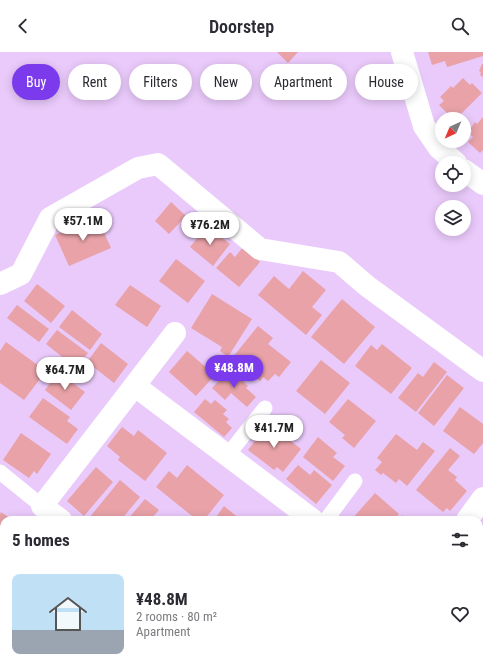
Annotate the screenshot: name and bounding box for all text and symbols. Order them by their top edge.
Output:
icon: back [12,15,34,37]
icon: search [449,15,471,37]
text: Doorstep [209,16,274,37]
chip: Buy [12,64,60,100]
chip: Rent [68,64,121,100]
chip: Filters [129,64,192,100]
chip: New [200,64,252,100]
chip: Apartment [260,64,347,100]
chip: House [355,64,418,100]
north arrow [435,112,471,148]
map controls [435,112,471,236]
button: locate [435,156,471,192]
button: layers [435,200,471,236]
pin: ¥57.1M [50,208,116,242]
pin: ¥76.2M [177,212,243,246]
text: ¥57.1M [63,213,103,228]
text: ¥76.2M [190,217,230,232]
pin: ¥48.8M [201,355,267,389]
pin: ¥64.7M [32,357,98,391]
text: ¥48.8M [214,360,254,375]
text: ¥64.7M [45,362,85,377]
pin: ¥41.7M [241,415,307,449]
text: ¥41.7M [254,420,294,435]
icon: filters [449,529,471,551]
text: 5 homes [12,530,70,550]
text: ¥48.8M [136,589,188,609]
icon: home [44,590,92,638]
icon: heart [449,603,471,625]
text: 2 rooms · 80 m² [136,609,217,624]
text: Apartment [136,624,190,639]

